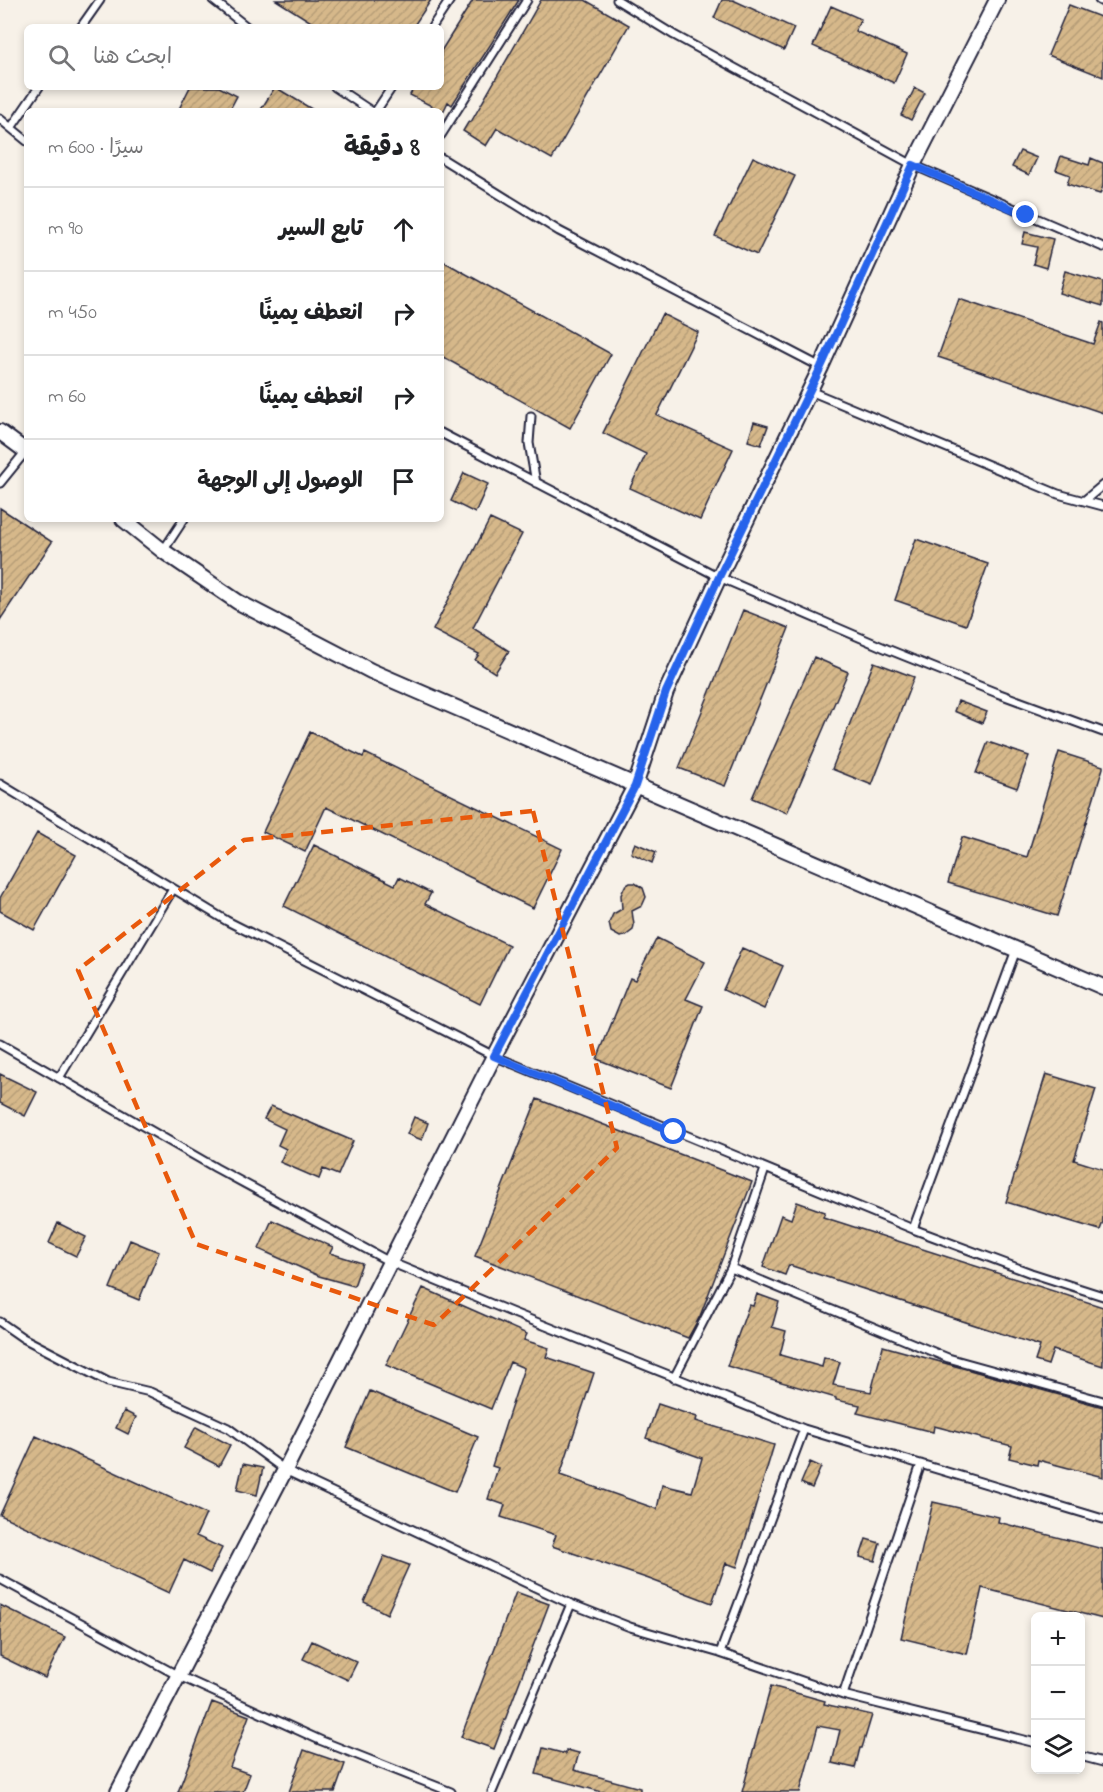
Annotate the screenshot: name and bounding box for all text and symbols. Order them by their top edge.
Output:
search box [24,24,444,90]
icon: search [45,41,78,74]
text: ابحث هنا [93,42,172,74]
text: 8 دقيقة [344,130,420,168]
text: سيرًا · 600 m [48,134,144,163]
route end [1012,201,1038,227]
icon: ahead [387,213,420,246]
text: تابع السير [279,214,363,246]
text: 90 m [48,215,83,244]
icon: right [387,297,420,330]
text: انعطف يمينًا [259,298,363,330]
text: 450 m [48,299,97,328]
icon: right [387,381,420,414]
text: انعطف يمينًا [259,382,363,414]
text: 60 m [48,383,86,412]
icon: arrive [387,465,420,498]
text: الوصول إلى الوجهة [197,466,363,498]
route start [660,1118,686,1144]
map controls [1031,1612,1085,1774]
button: + [1031,1612,1085,1666]
button: − [1031,1666,1085,1720]
button: layers [1031,1720,1085,1774]

